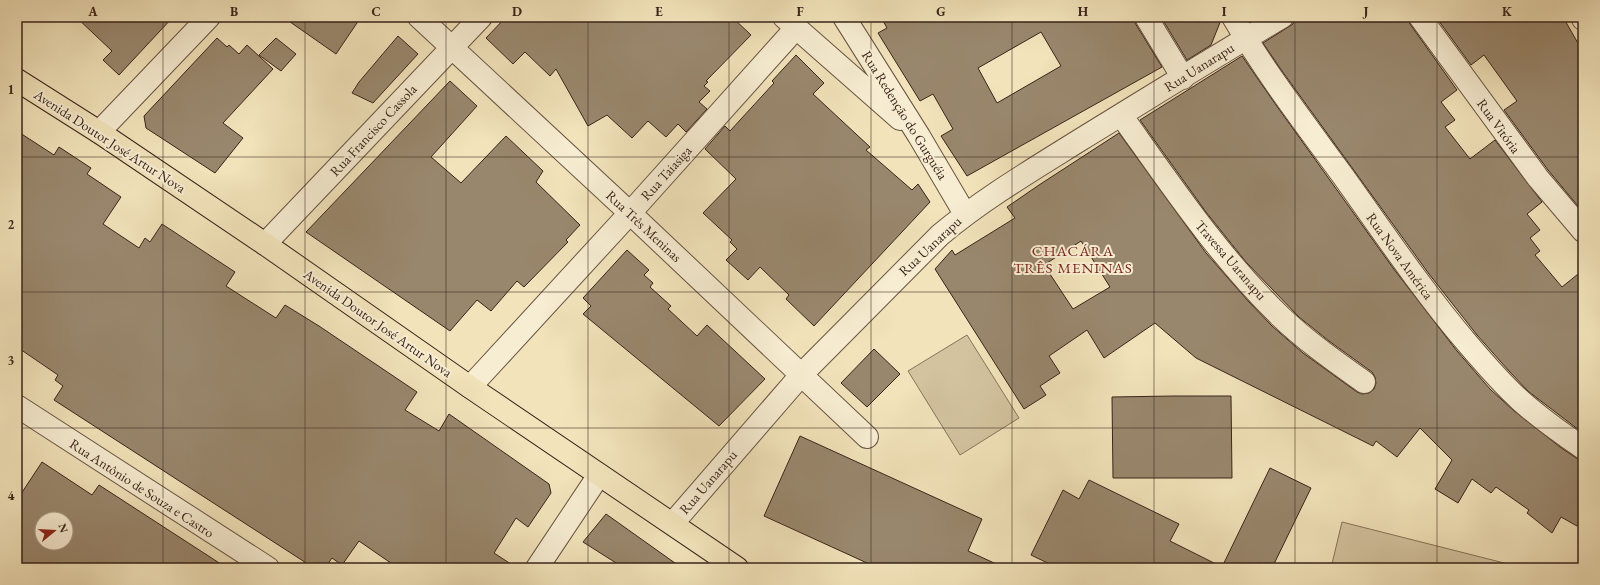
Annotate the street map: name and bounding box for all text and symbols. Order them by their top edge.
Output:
text: A [87,3,98,20]
text: B [230,3,238,20]
text: C [371,3,381,20]
text: D [512,3,522,20]
text: E [655,3,663,20]
text: F [796,3,804,20]
text: G [936,3,946,20]
text: H [1078,3,1089,20]
text: I [1222,3,1227,20]
text: J [1362,3,1369,20]
text: K [1502,3,1513,20]
street label: Rua Uanarapu [1160,38,1238,96]
street label: Rua Redenção do Gurguéia [858,47,952,183]
street label: Rua Francisco Cassola [326,80,421,180]
text: 1 [8,81,15,98]
street label: Avenida Doutor José Artur Nova [30,85,190,197]
street label: Rua Vitória [1473,95,1525,157]
street label: Rua Taiasiga [637,141,696,204]
street label: Rua Três Meninas [602,186,686,266]
street label: Rua Nova América [1362,209,1438,303]
street label: Rua Uanarapu [895,212,966,280]
text: 2 [8,216,15,233]
street label: Travessa Uaranapu [1191,216,1271,304]
district label: CHACÁRA TRÊS MENINAS [1013,241,1133,277]
street label: Avenida Doutor José Artur Nova [299,264,456,381]
text: 3 [8,352,15,369]
street label: Rua Antônio de Souza e Castro [66,434,218,542]
street label: Rua Uanarapu [675,446,741,518]
text: 4 [8,487,15,504]
north arrow [34,511,74,551]
text: N [55,522,72,534]

